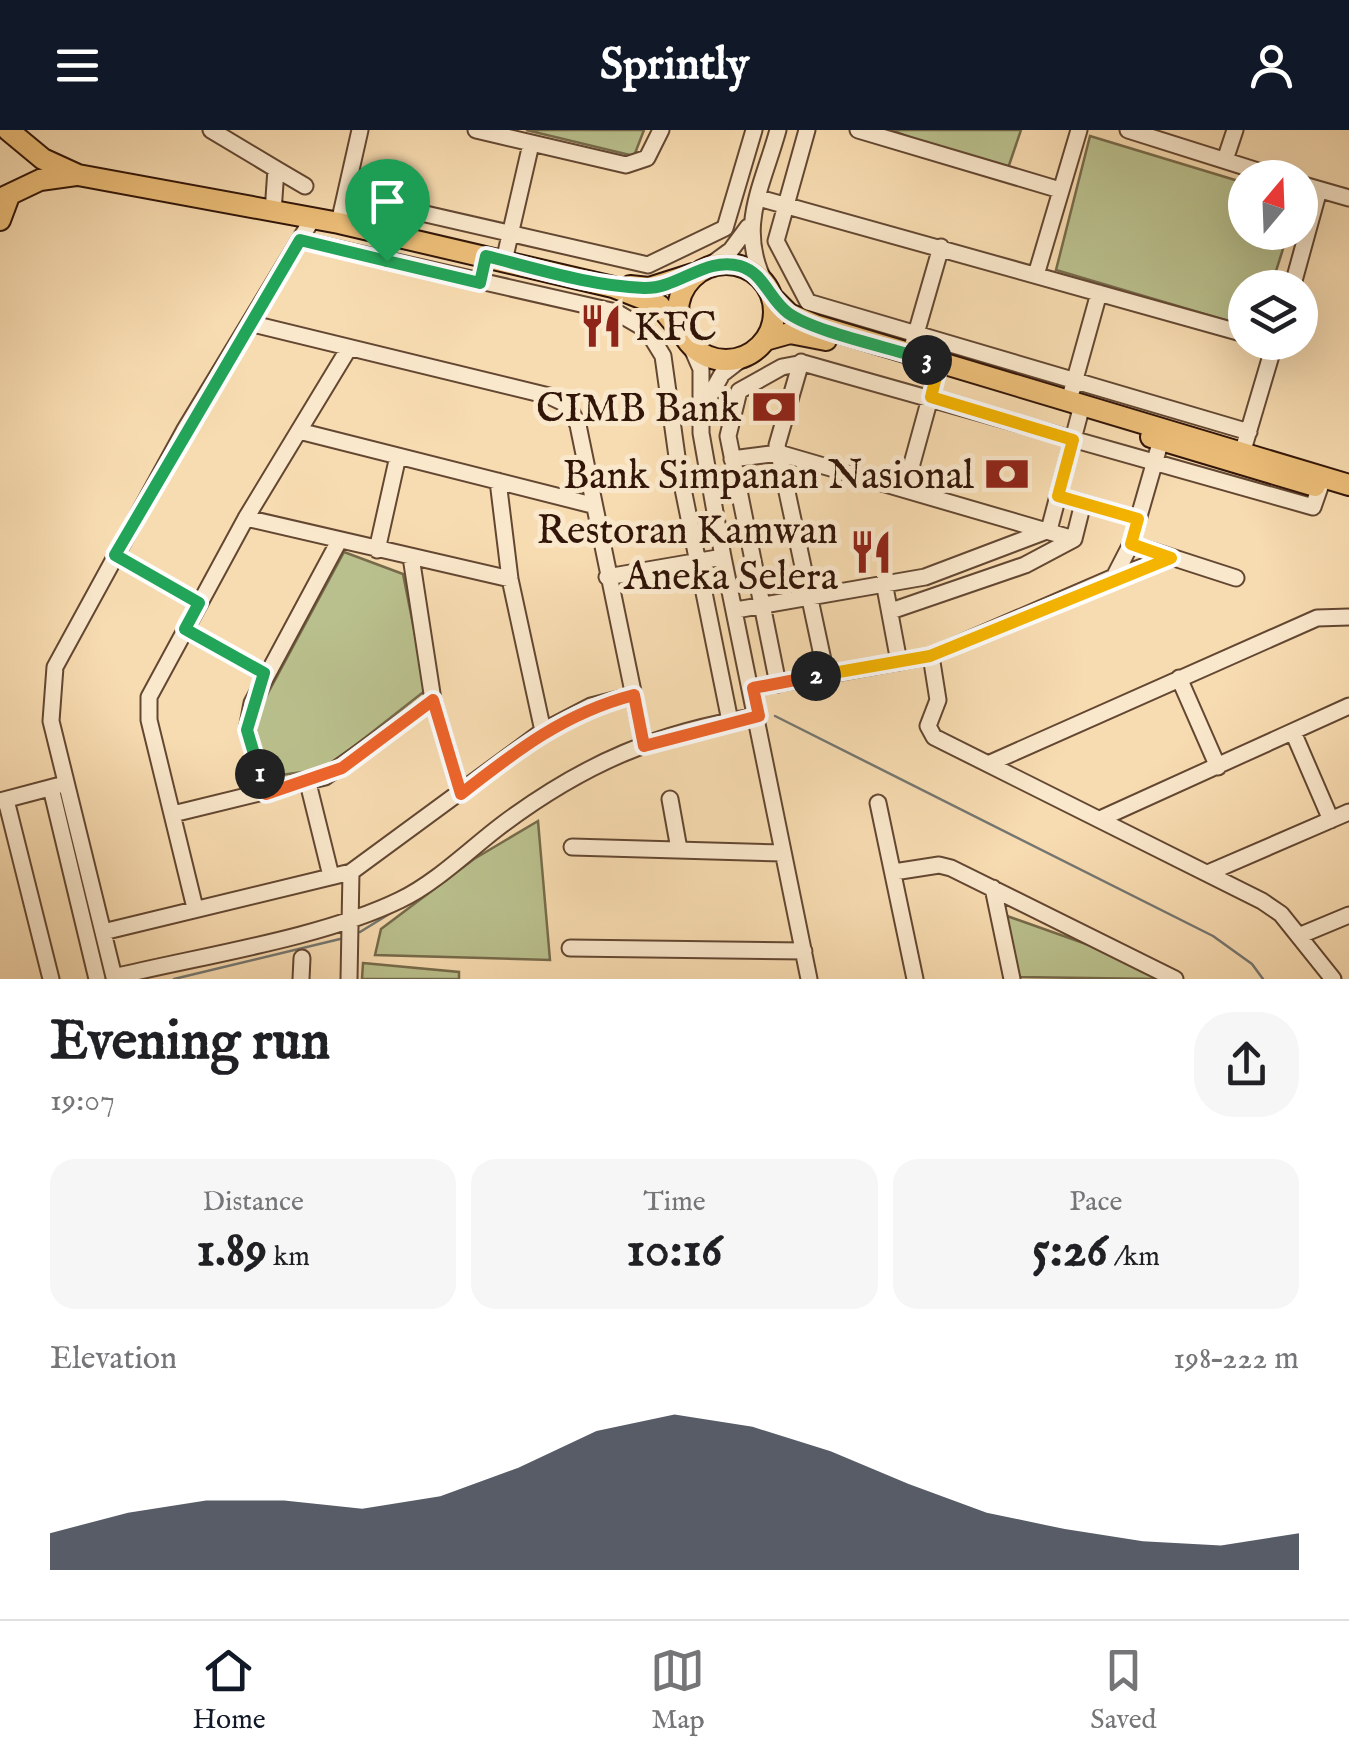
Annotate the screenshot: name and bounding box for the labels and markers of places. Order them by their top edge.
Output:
pin [345,159,430,262]
restaurant icon: KFC [577,302,625,350]
place label: KFC [634,304,717,355]
pin: 3 [902,335,952,385]
bank icon: CIMB Bank [750,383,798,431]
place label: CIMB Bank [536,385,742,436]
bank icon: Bank Simpanan Nasional [983,450,1031,498]
place label: Bank Simpanan Nasional [563,452,974,503]
place label: Restoran Kamwan Aneka Selera [537,507,839,604]
restaurant icon: Restoran Kamwan Aneka Selera [847,528,895,576]
pin: 2 [791,651,841,701]
pin: 1 [235,749,285,799]

